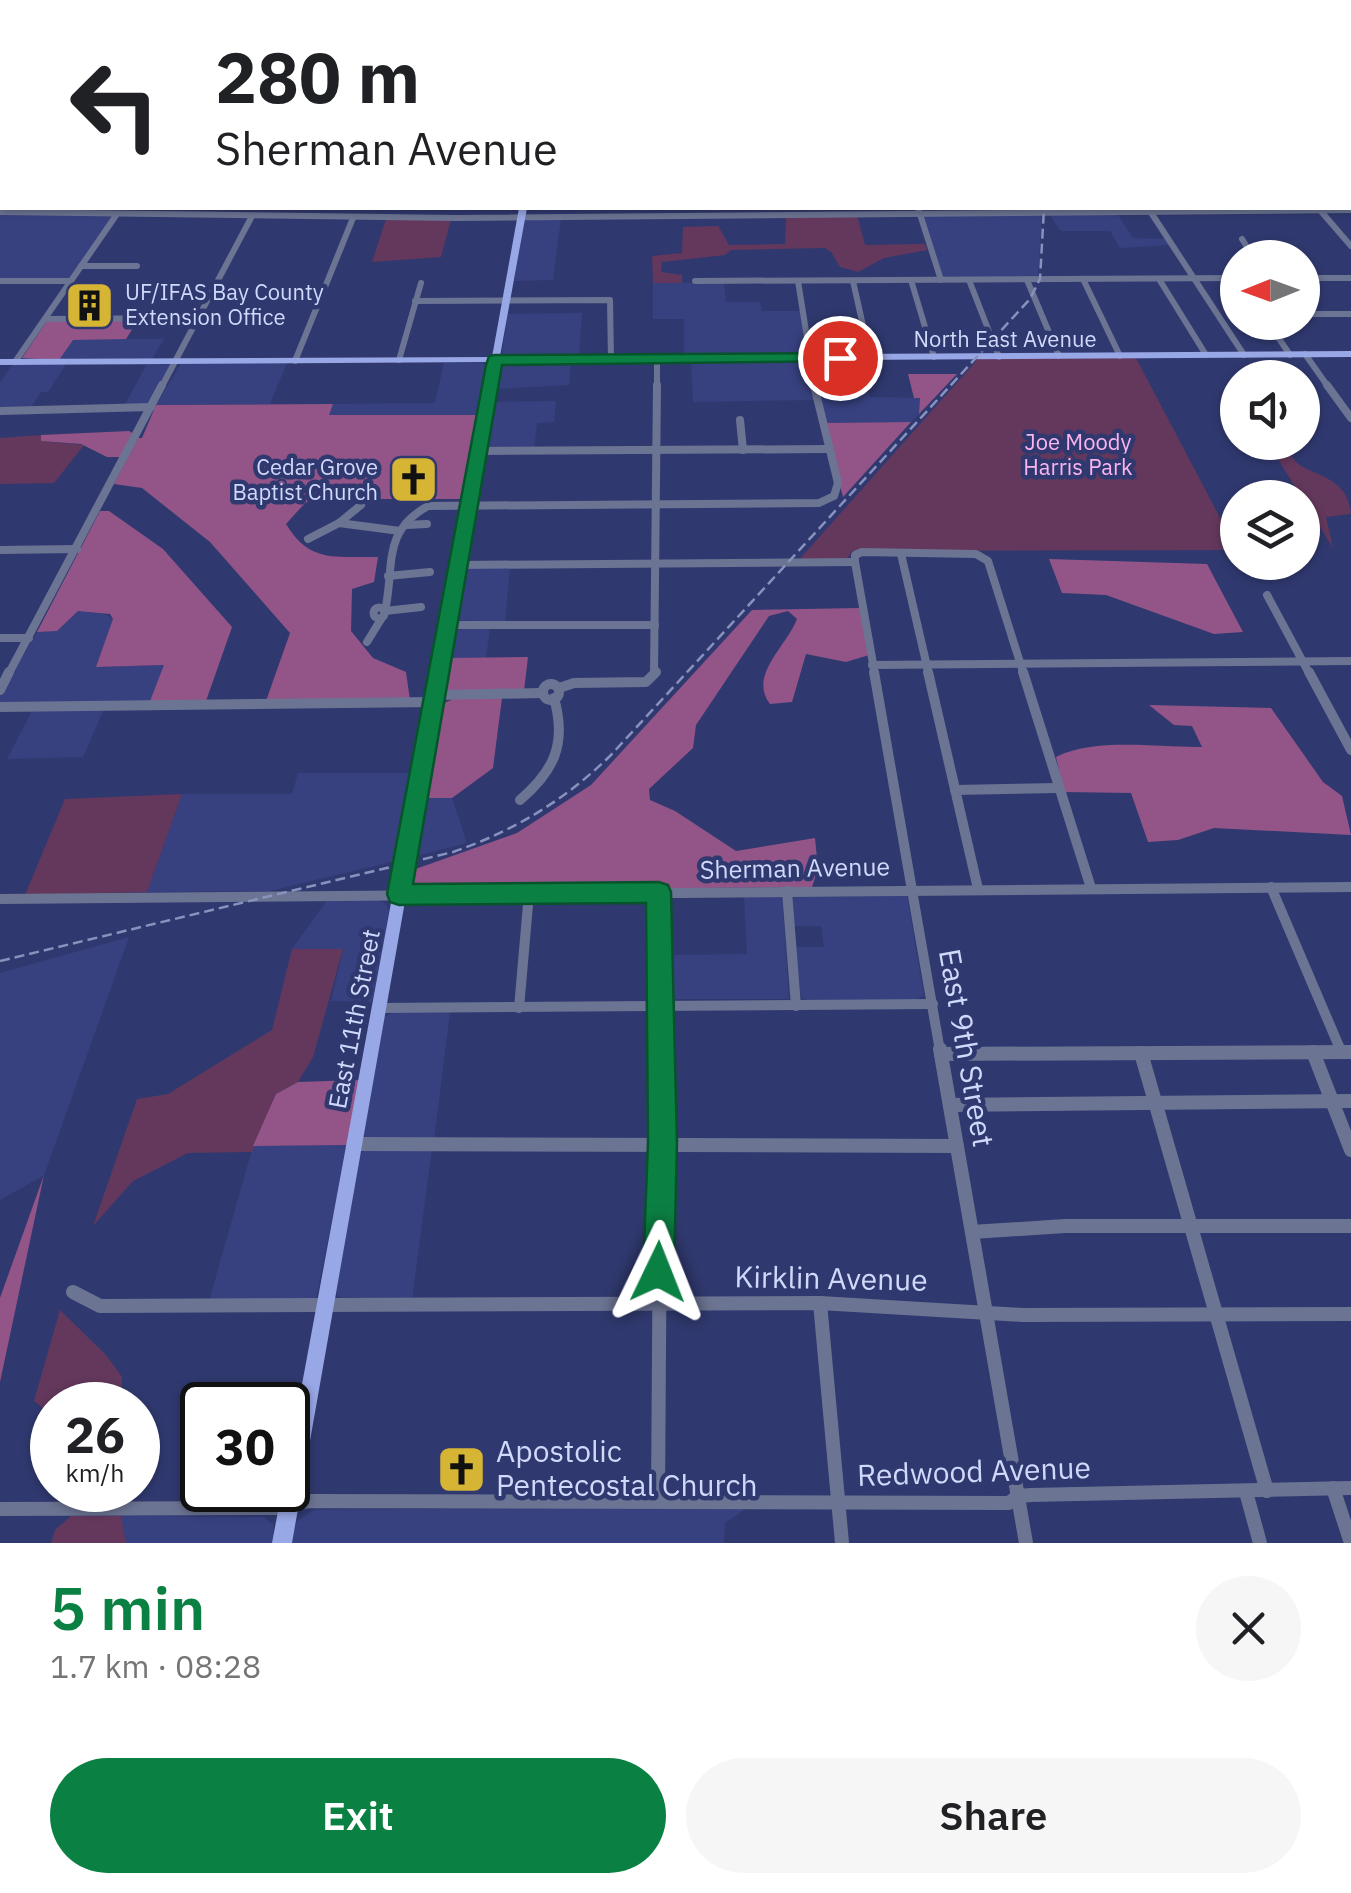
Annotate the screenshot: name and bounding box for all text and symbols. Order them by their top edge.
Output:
text: 280 m [215,31,420,122]
icon: left [50,40,180,170]
text: Sherman Avenue [215,119,558,177]
north arrow [1220,240,1320,340]
map controls [1220,240,1320,580]
place label: UF/IFAS Bay County Extension Office [125,277,324,331]
building icon: UF/IFAS Bay County Extension Office [64,279,116,331]
pin [798,316,883,401]
street label: North East Avenue [914,324,1096,353]
icon: arrive [813,331,868,386]
button: sound [1220,360,1320,460]
park label: Joe Moody Harris Park [1023,427,1133,481]
place label: Cedar Grove Baptist Church [232,452,378,506]
church icon: Cedar Grove Baptist Church [387,454,439,506]
button: layers [1220,480,1320,580]
street label: Sherman Avenue [700,849,890,886]
street label: East 11th Street [320,926,387,1111]
street label: East 9th Street [931,946,1004,1150]
position arrow [606,1220,710,1324]
street label: Kirklin Avenue [734,1256,928,1299]
speed limit sign: 30 [180,1382,310,1512]
text: 26 [65,1402,125,1467]
place label: Apostolic Pentecostal Church [496,1431,758,1504]
church icon: Apostolic Pentecostal Church [435,1443,487,1495]
street label: Redwood Avenue [856,1447,1091,1494]
text: km/h [66,1456,124,1489]
text: 5 min [50,1568,205,1647]
button: close [1196,1576,1301,1681]
text: 1.7 km · 08:28 [50,1645,261,1687]
button: Exit [50,1758,666,1873]
button: Share [686,1758,1301,1873]

